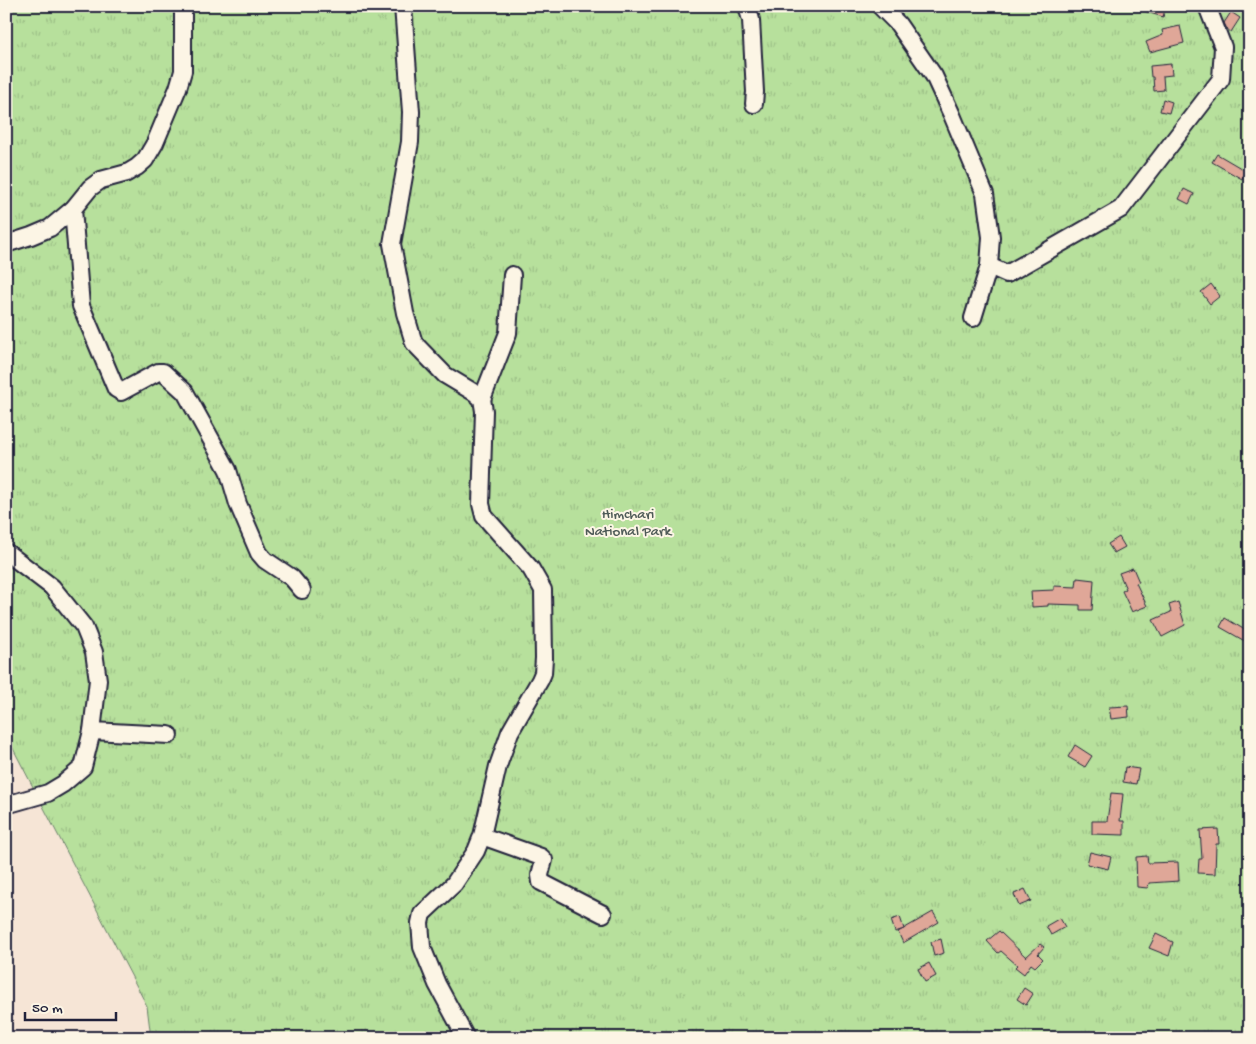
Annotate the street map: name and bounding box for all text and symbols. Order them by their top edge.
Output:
park label: Himchari National Park [585,506,672,541]
scale bar [25,989,116,1021]
text: 50 m [32,1000,63,1018]

